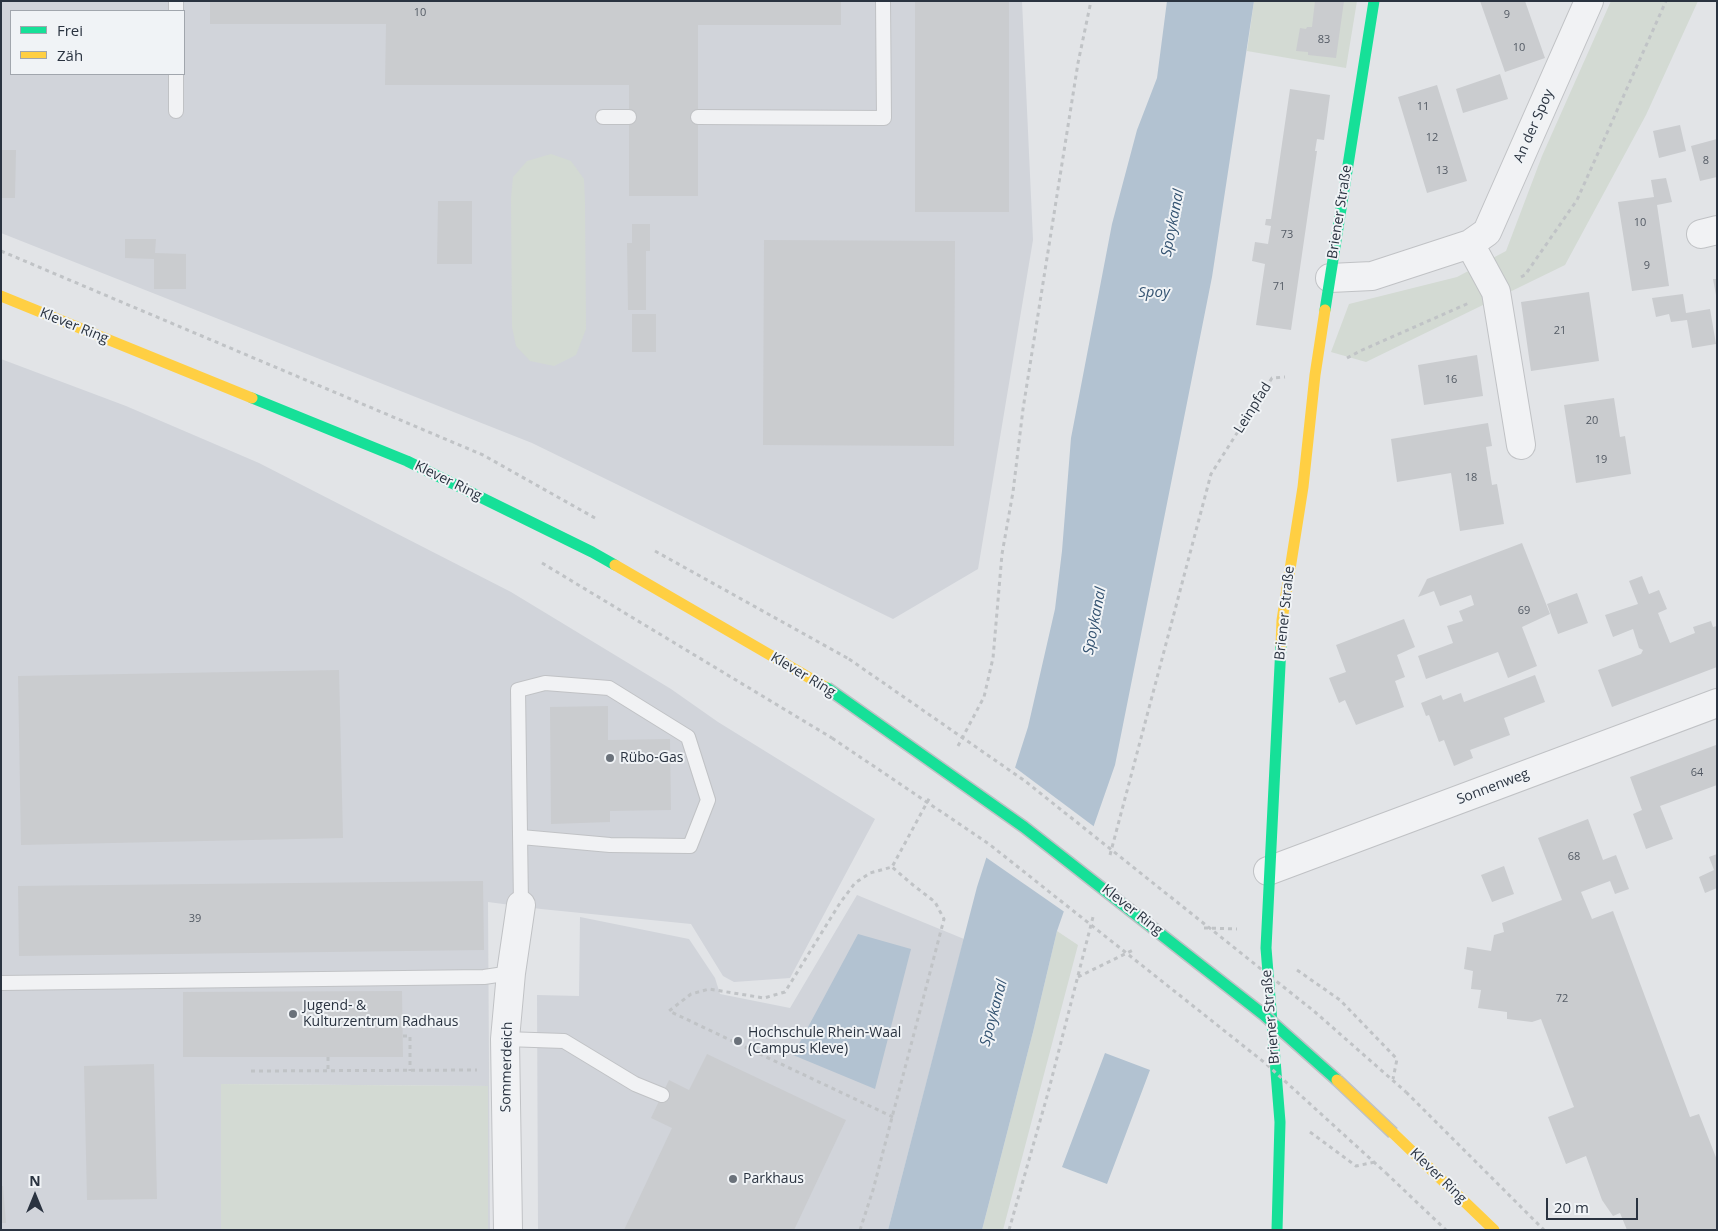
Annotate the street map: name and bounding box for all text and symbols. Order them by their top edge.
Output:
house number: 10 [414,6,426,20]
house number: 9 [1504,8,1510,22]
legend [10,10,185,75]
text: Frei [57,20,83,40]
house number: 83 [1318,33,1330,47]
house number: 10 [1513,41,1525,55]
text: Zäh [57,45,83,65]
street label: An der Spoy [1510,87,1558,165]
house number: 11 [1417,100,1429,114]
house number: 12 [1426,131,1438,145]
house number: 8 [1703,154,1709,168]
street label: Briener Straße [1324,164,1356,260]
house number: 13 [1436,164,1448,178]
water label: Spoykanal [1158,188,1188,258]
house number: 10 [1634,216,1646,230]
house number: 73 [1281,228,1293,242]
house number: 9 [1644,259,1650,273]
house number: 71 [1273,280,1285,294]
water label: Spoy [1138,284,1170,302]
street label: Klever Ring [37,305,111,347]
house number: 21 [1554,324,1566,338]
house number: 16 [1445,373,1457,387]
street label: Leinpfad [1231,379,1275,437]
house number: 20 [1586,414,1598,428]
house number: 19 [1595,453,1607,467]
street label: Klever Ring [412,458,484,504]
house number: 18 [1465,471,1477,485]
street label: Briener Straße [1272,565,1298,661]
water label: Spoykanal [1080,586,1110,656]
house number: 69 [1518,604,1530,618]
street label: Klever Ring [768,649,838,701]
place label: Rübo-Gas [620,750,683,766]
marker: Rübo-Gas [604,752,616,764]
street label: Sonnenweg [1454,766,1532,808]
house number: 64 [1691,766,1703,780]
house number: 68 [1568,850,1580,864]
street label: Klever Ring [1098,881,1166,939]
house number: 39 [189,912,201,926]
street label: Briener Straße [1259,969,1283,1065]
water label: Spoykanal [976,978,1012,1048]
house number: 72 [1556,992,1568,1006]
place label: Jugend- & Kulturzentrum Radhaus [303,998,459,1030]
marker: Jugend- & Kulturzentrum Radhaus [287,1008,299,1020]
street label: Sommerdeich [498,1021,516,1113]
place label: Hochschule Rhein-Waal (Campus Kleve) [748,1025,901,1058]
marker: Hochschule Rhein-Waal (Campus Kleve) [732,1035,744,1047]
street label: Klever Ring [1406,1145,1470,1207]
north arrow [10,1171,60,1221]
text: N [29,1171,41,1190]
place label: Parkhaus [743,1171,804,1187]
marker: Parkhaus [727,1173,739,1185]
scale bar [1548,1188,1640,1220]
text: 20 m [1554,1197,1589,1217]

